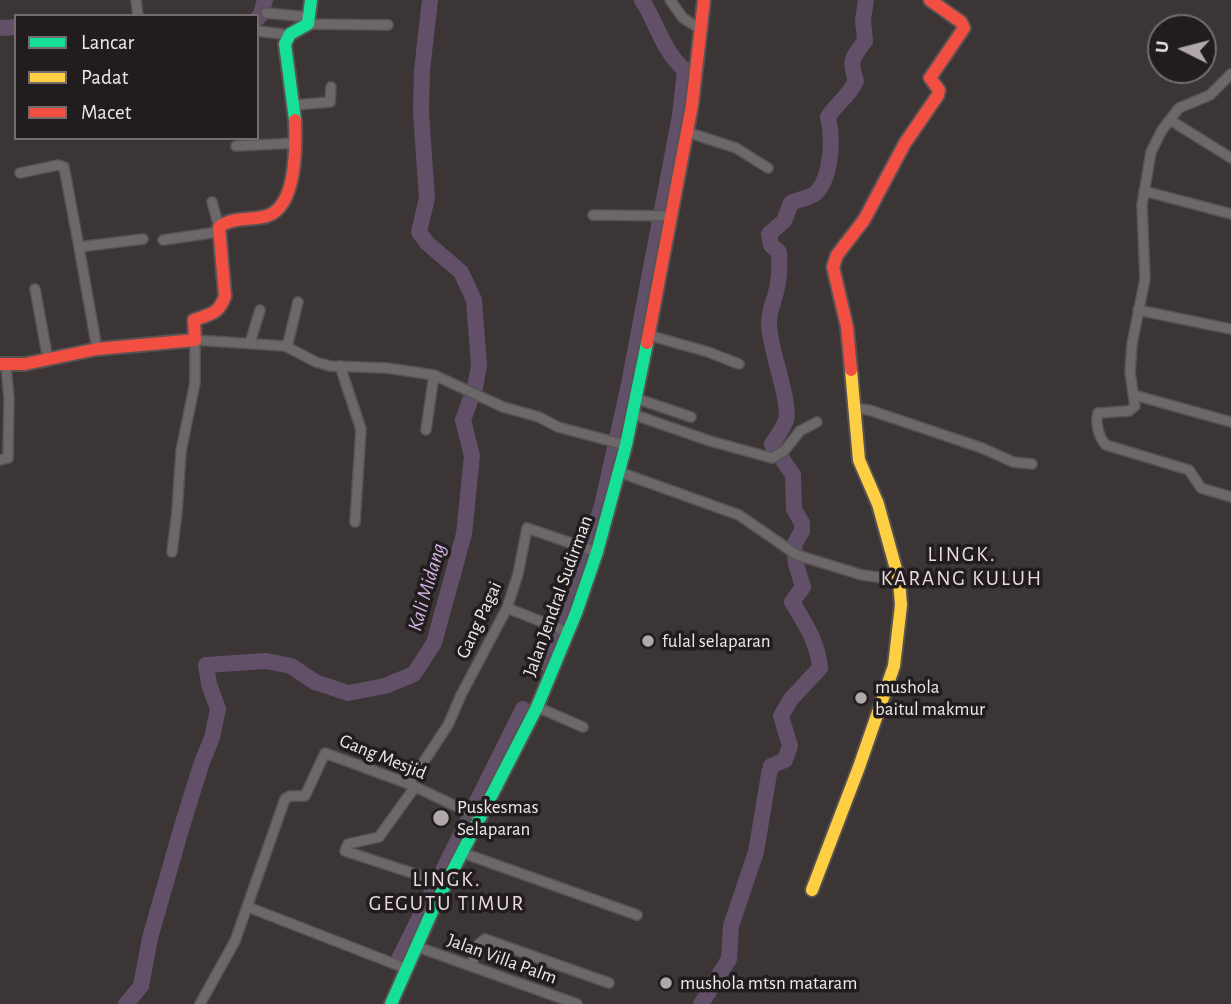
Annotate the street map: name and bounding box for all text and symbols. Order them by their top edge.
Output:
legend [14,14,259,140]
north arrow [1147,14,1217,84]
text: Lancar [81,32,134,53]
text: U [1153,40,1173,54]
text: Padat [81,67,128,88]
text: Macet [81,102,132,123]
street label: Jalan Jendral Sudirman [518,512,598,680]
water label: Kali Midang [402,540,452,634]
district label: LINGK. KARANG KULUH [882,542,1042,592]
street label: Gang Pagai [451,578,507,662]
place label: fulal selaparan [662,630,771,652]
marker: fulal selaparan [640,633,656,649]
place label: mushola baitul makmur [875,676,985,720]
marker: mushola baitul makmur [853,690,869,706]
street label: Gang Mesjid [336,729,430,785]
place label: Puskesmas Selaparan [457,796,538,840]
marker: Puskesmas Selaparan [431,808,451,828]
district label: LINGK. GEGUTU TIMUR [370,867,524,917]
street label: Jalan Villa Palm [444,929,560,989]
place label: mushola mtsn mataram [680,972,857,994]
marker: mushola mtsn mataram [658,975,674,991]

